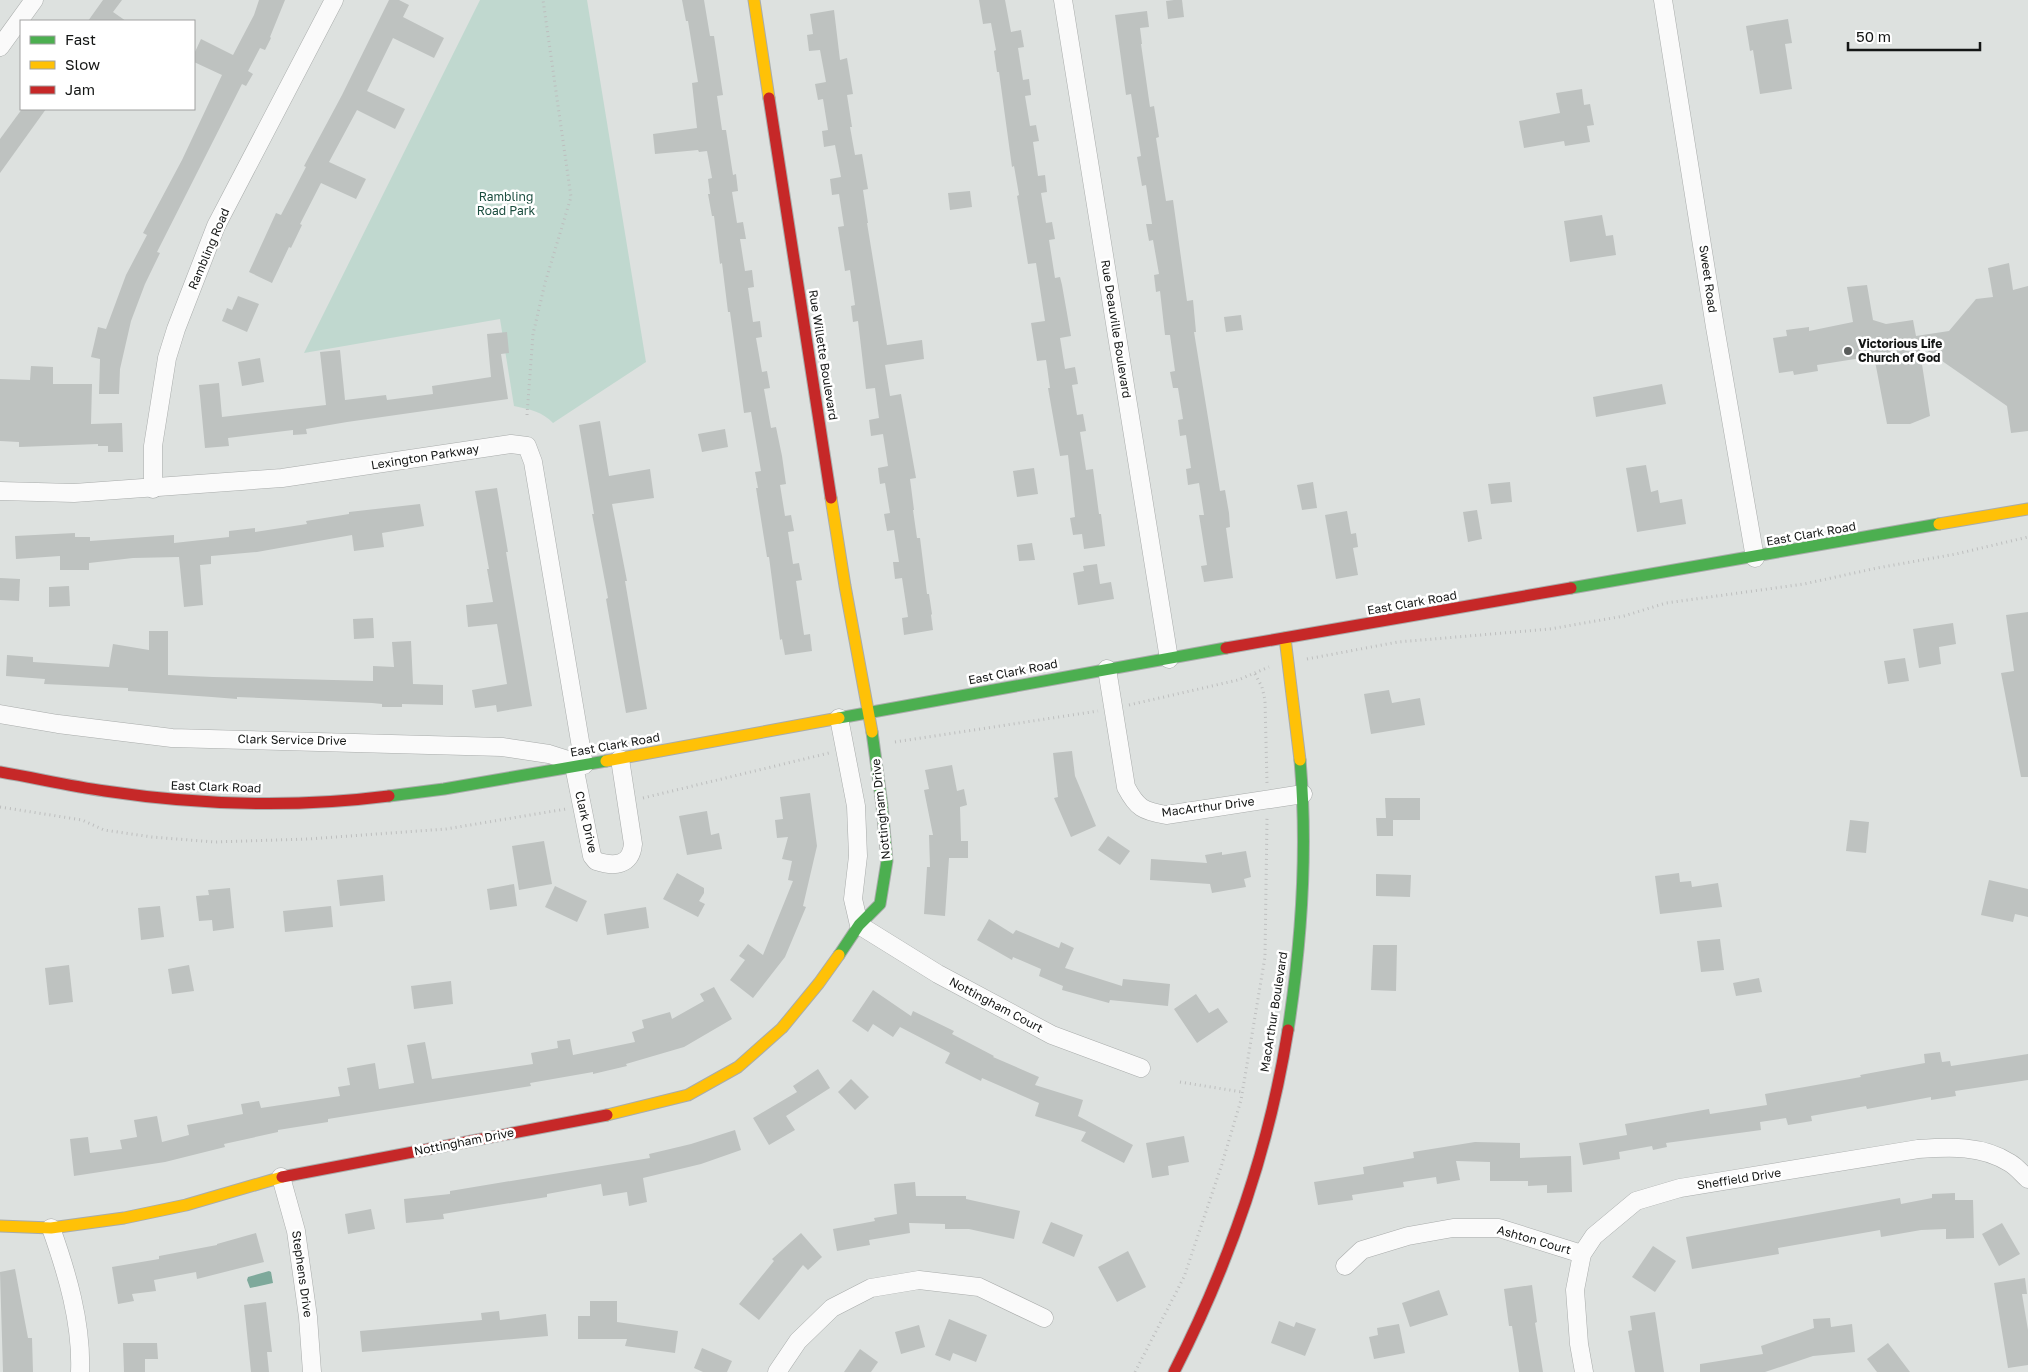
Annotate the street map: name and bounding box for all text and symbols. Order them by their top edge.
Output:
legend [20,20,195,110]
scale bar [1848,20,1980,52]
text: 50 m [1856,27,1891,45]
text: Fast [65,30,96,48]
text: Slow [65,55,100,73]
text: Jam [65,80,95,98]
park label: Rambling Road Park [477,189,535,218]
street label: Rambling Road [185,206,232,292]
street label: Sweet Road [1696,244,1721,314]
street label: Rue Deauville Boulevard [1098,259,1135,399]
street label: Rue Willette Boulevard [806,289,841,421]
place label: Victorious Life Church of God [1858,336,1942,365]
marker: Victorious Life Church of God [1842,345,1854,357]
street label: Lexington Parkway [370,441,480,472]
street label: East Clark Road [1765,518,1857,549]
street label: East Clark Road [1366,587,1458,618]
street label: East Clark Road [967,655,1059,688]
street label: East Clark Road [569,729,661,760]
street label: Clark Service Drive [237,731,347,748]
street label: Nottingham Drive [868,758,893,860]
street label: East Clark Road [170,777,262,796]
street label: Clark Drive [572,790,601,854]
street label: MacArthur Drive [1161,793,1255,820]
street label: MacArthur Boulevard [1257,951,1290,1073]
street label: Nottingham Court [947,974,1046,1036]
street label: Nottingham Drive [413,1124,515,1159]
street label: Sheffield Drive [1696,1164,1782,1193]
street label: Ashton Court [1495,1222,1573,1257]
street label: Stephens Drive [289,1230,316,1318]

